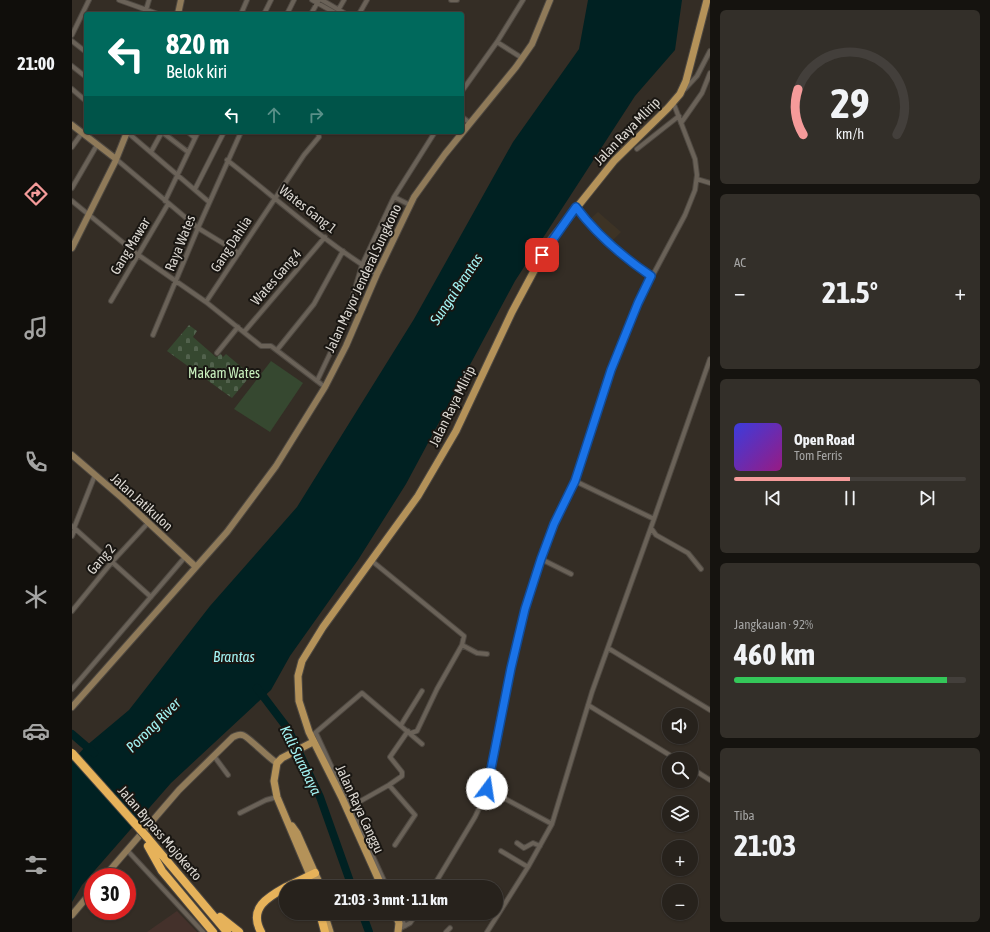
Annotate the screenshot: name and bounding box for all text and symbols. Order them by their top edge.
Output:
icon: left [100,28,152,80]
text: 820 m [166,28,229,60]
text: 21:00 [17,53,55,74]
text: Belok kiri [166,61,227,82]
text: 29 [830,79,870,127]
street label: Jalan Raya Mlirip [591,94,663,168]
icon: left [221,104,243,126]
icon: ahead [263,104,285,126]
icon: right [305,104,327,126]
text: km/h [836,126,864,142]
icon: directions [22,180,50,208]
street label: Wates Gang 1 [276,182,340,236]
street label: Jalan Mayor Jenderal Sungkono [322,201,404,355]
street label: Raya Wates [162,213,198,273]
street label: Gang Dahlia [207,213,255,275]
street label: Gang Mawar [107,214,154,277]
pin [525,238,559,272]
icon: arrive [531,244,553,266]
street label: Wates Gang 4 [247,246,305,308]
water label: Sungai Brantas [426,250,486,329]
text: AC [734,255,746,270]
text: 21.5° [822,275,878,309]
text: − [734,279,745,305]
text: + [955,279,966,305]
icon: music [22,314,50,342]
street label: Jalan Raya Mlirip [426,363,479,449]
park label: Makam Wates [188,365,260,381]
text: Open Road [794,431,855,448]
icon: phone [22,448,50,476]
text: Tom Ferris [794,448,842,463]
street label: Jalan Jatikulon [108,470,176,534]
icon: previous [762,487,784,509]
icon: pause [839,487,861,509]
icon: next [916,487,938,509]
street label: Gang 2 [83,540,119,578]
icon: climate [22,583,50,611]
text: Jangkauan · 92% [734,617,813,632]
text: 460 km [734,637,815,671]
water label: Brantas [213,648,255,665]
water label: Porong River [122,694,184,756]
map controls [662,708,698,920]
button: sound [662,708,698,744]
icon: car [22,717,50,745]
water label: Kali Surabaya [277,723,325,797]
button: search [662,752,698,788]
street label: Jalan Raya Canggu [333,762,387,856]
position arrow [466,768,508,810]
street label: Jalan Bypass Mojokerto [115,783,205,883]
button: layers [662,796,698,832]
text: Tiba [734,808,755,823]
text: 21:03 [734,828,796,862]
button: + [662,840,698,876]
icon: filters [22,851,50,879]
speed limit sign: 30 [84,868,136,920]
button: − [662,884,698,920]
text: 21:03 · 3 mnt · 1.1 km [334,891,448,908]

